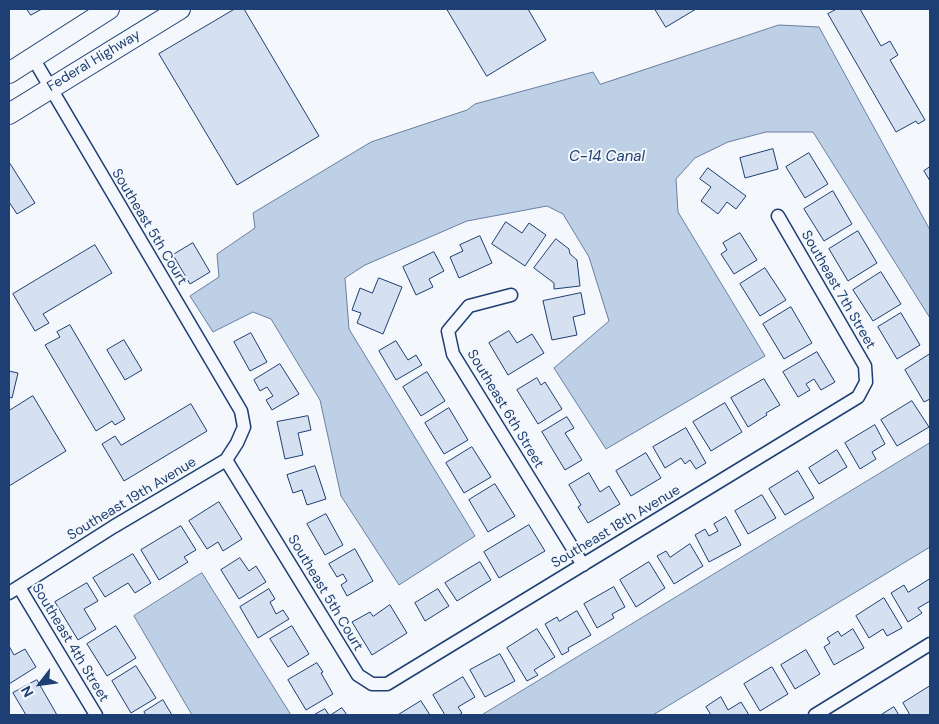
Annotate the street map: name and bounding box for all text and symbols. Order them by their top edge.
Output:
street label: Federal Highway [44,27,144,95]
water label: C-14 Canal [569,148,645,166]
street label: Southeast 5th Court [108,166,190,288]
street label: Southeast 7th Street [797,228,879,352]
street label: Southeast 6th Street [463,347,547,471]
street label: Southeast 19th Avenue [64,454,200,544]
street label: Southeast 18th Avenue [549,482,683,572]
street label: Southeast 5th Court [284,532,366,654]
street label: Southeast 4th Street [28,581,112,705]
north arrow [15,659,65,709]
text: N [17,683,37,700]

